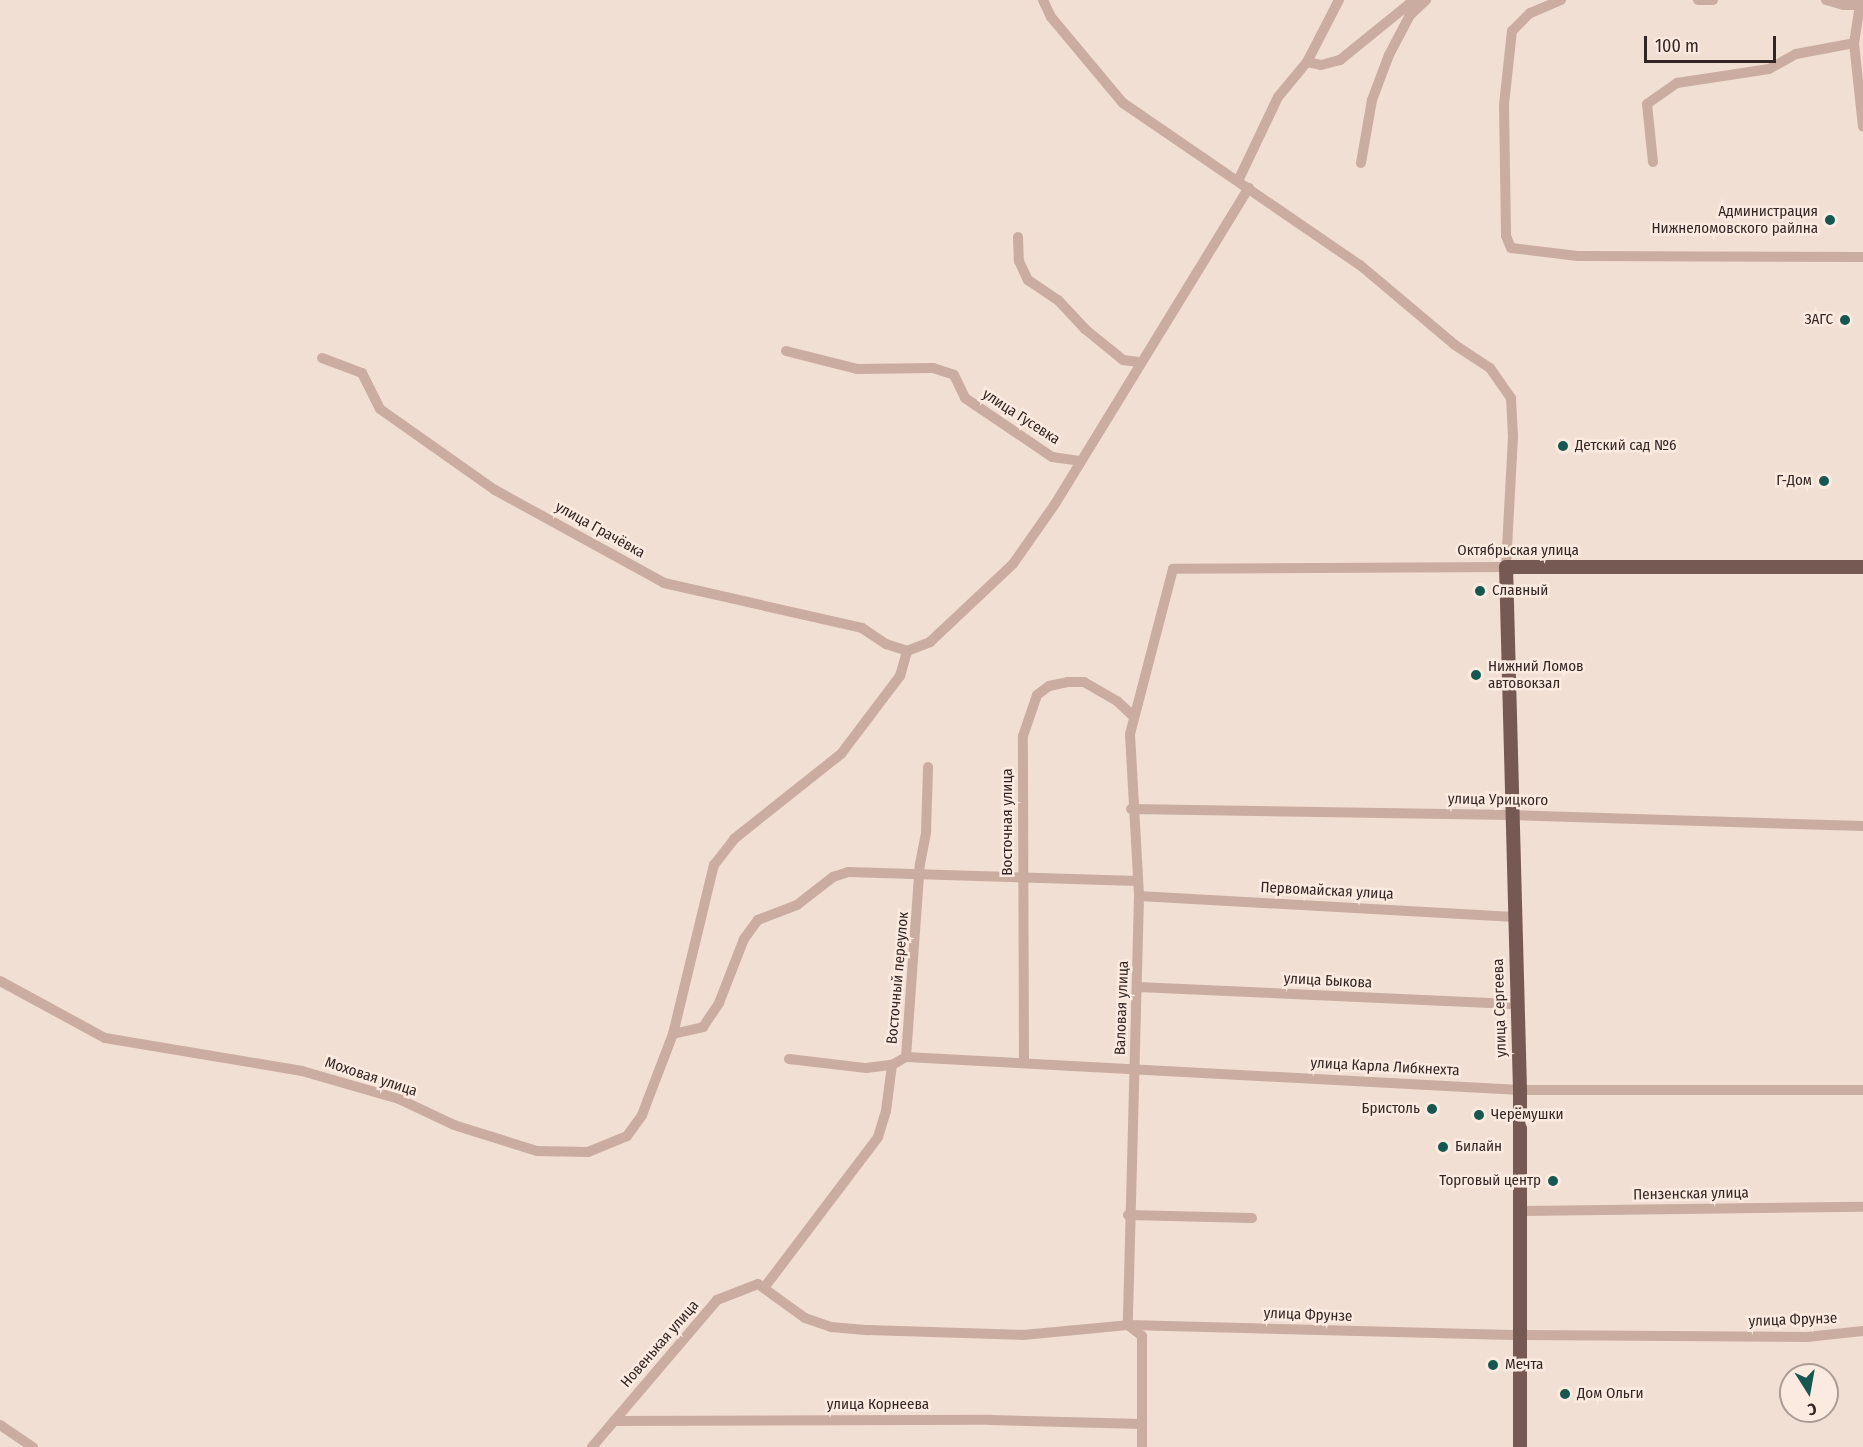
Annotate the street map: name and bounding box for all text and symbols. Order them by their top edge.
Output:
scale bar [1647,24,1779,62]
text: 100 m [1655,35,1699,57]
place label: Администрация Нижнеломовского райлна [1652,202,1818,237]
marker: Администрация Нижнеломовского райлна [1823,213,1837,227]
place label: ЗАГС [1804,311,1833,329]
marker: ЗАГС [1838,313,1852,327]
street label: улица Гусевка [979,385,1063,449]
place label: Детский сад №6 [1575,437,1676,455]
marker: Детский сад №6 [1556,439,1570,453]
place label: Г-Дом [1776,472,1812,490]
marker: Г-Дом [1817,474,1831,488]
street label: улица Грачёвка [552,498,648,562]
street label: Октябрьская улица [1457,542,1579,560]
place label: Славный [1492,582,1548,600]
marker: Славный [1473,584,1487,598]
place label: Нижний Ломов автовокзал [1488,657,1584,692]
marker: Нижний Ломов автовокзал [1469,668,1483,682]
street label: Восточная улица [999,768,1017,876]
street label: улица Урицкого [1448,790,1548,810]
street label: Первомайская улица [1260,879,1394,903]
street label: Восточный переулок [883,911,913,1045]
street label: улица Сергеева [1489,958,1511,1058]
street label: Валовая улица [1111,960,1133,1056]
street label: улица Быкова [1283,970,1373,992]
street label: Моховая улица [323,1054,419,1100]
street label: улица Карла Либкнехта [1310,1054,1460,1080]
place label: Бристоль [1362,1100,1420,1118]
marker: Бристоль [1425,1102,1439,1116]
place label: Черёмушки [1491,1106,1564,1124]
marker: Черёмушки [1472,1108,1486,1122]
place label: Билайн [1455,1138,1502,1156]
marker: Билайн [1436,1140,1450,1154]
place label: Торговый центр [1439,1172,1541,1190]
marker: Торговый центр [1546,1174,1560,1188]
street label: Пензенская улица [1633,1184,1749,1204]
street label: Новенькая улица [617,1297,703,1391]
street label: улица Фрунзе [1263,1304,1353,1326]
street label: улица Фрунзе [1748,1309,1838,1331]
place label: Мечта [1505,1356,1543,1374]
marker: Мечта [1486,1358,1500,1372]
north arrow [1779,1363,1839,1423]
place label: Дом Ольги [1577,1385,1644,1403]
marker: Дом Ольги [1558,1387,1572,1401]
street label: улица Корнеева [827,1396,929,1414]
text: С [1806,1399,1818,1419]

